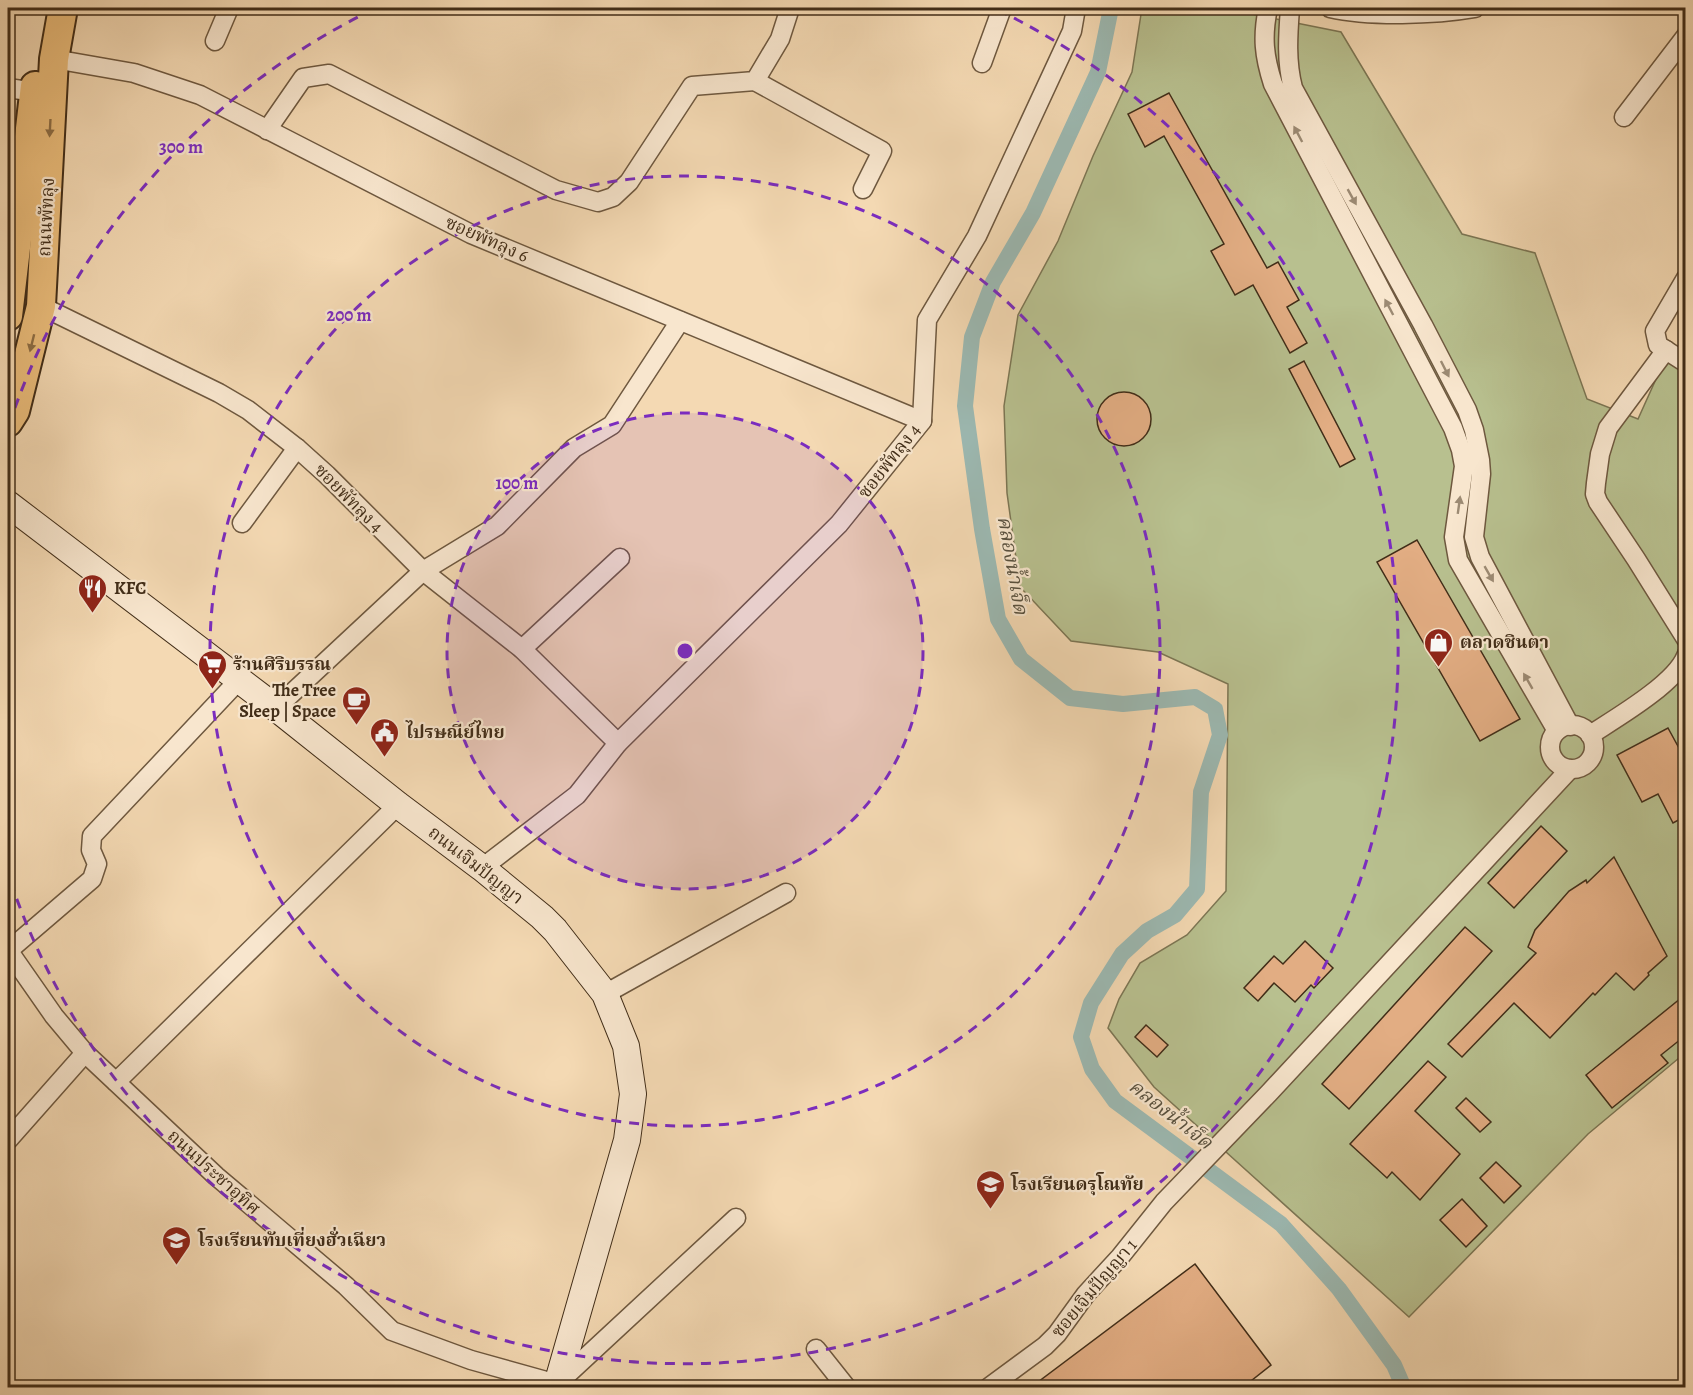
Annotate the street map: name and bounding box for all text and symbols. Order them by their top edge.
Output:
one-way arrow [46,119,55,138]
one-way arrow [1293,126,1303,143]
text: 300 m [159,135,203,159]
street label: ถนนพัทลุง [32,177,60,257]
one-way arrow [1347,189,1357,206]
street label: ซอยพัทลุง 6 [442,210,532,268]
one-way arrow [1384,298,1394,315]
text: 200 m [326,303,372,327]
one-way arrow [27,334,36,352]
one-way arrow [1441,360,1450,377]
street label: ซอยพัทลุง 4 [852,419,926,503]
street label: ซอยพัทลุง 4 [309,458,389,538]
text: 100 m [496,471,538,495]
one-way arrow [1454,496,1463,515]
water label: คลองน้ำเจ็ด [991,513,1037,618]
one-way arrow [1484,566,1494,583]
restaurant icon: KFC [77,572,109,614]
place label: KFC [114,576,146,600]
shop icon: ตลาดชินตา [1423,626,1455,668]
place label: ตลาดชินตา [1460,630,1549,654]
centre of rings [675,641,695,661]
supermarket icon: ร้านศิริบรรณ [196,648,228,690]
place label: ร้านศิริบรรณ [233,652,331,676]
one-way arrow [1523,672,1533,689]
place label: The Tree Sleep | Space [239,678,336,723]
cafe icon: The Tree Sleep | Space [341,684,373,726]
public building icon: ไปรษณีย์ไทย [369,716,401,758]
place label: ไปรษณีย์ไทย [405,720,505,744]
street label: ถนนเจิมปัญญา [423,820,529,910]
water label: คลองน้ำเจ็ด [1123,1072,1220,1156]
street label: ถนนประชาอุทิศ [163,1124,266,1220]
school or university icon: โรงเรียนดรุโณทัย [974,1168,1006,1210]
place label: โรงเรียนดรุโณทัย [1010,1172,1144,1196]
school or university icon: โรงเรียนทับเที่ยงฮั่วเฉียว [161,1224,193,1266]
place label: โรงเรียนทับเที่ยงฮั่วเฉียว [197,1226,386,1252]
street label: ซอยเจิมปัญญา 1 [1046,1234,1142,1342]

